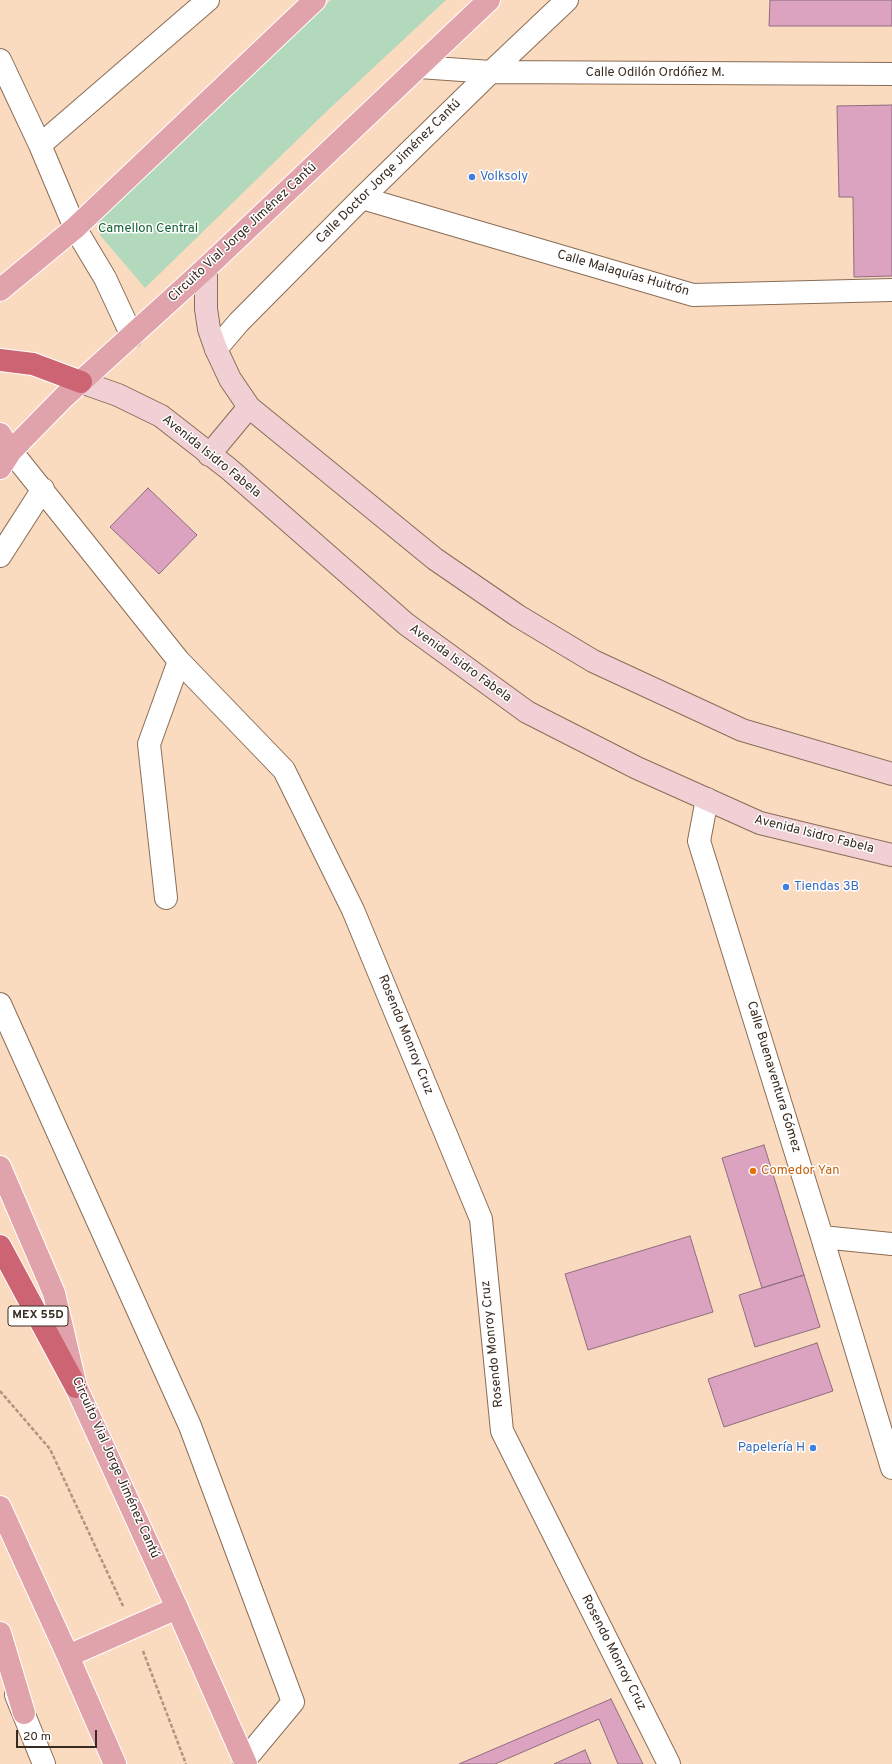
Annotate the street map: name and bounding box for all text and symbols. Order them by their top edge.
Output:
street label: Calle Odilón Ordóñez M. [585,65,725,81]
street label: Calle Doctor Jorge Jiménez Cantú [313,96,465,248]
street label: Circuito Vial Jorge Jiménez Cantú [166,160,320,306]
place label: Volksoly [480,169,528,185]
marker: Volksoly [467,172,477,182]
park label: Camellon Central [98,221,198,237]
street label: Calle Malaquías Huitrón [555,248,691,300]
street label: Avenida Isidro Fabela [158,412,264,502]
street label: Avenida Isidro Fabela [406,622,514,706]
street label: Avenida Isidro Fabela [753,813,875,857]
place label: Tiendas 3B [794,879,859,895]
marker: Tiendas 3B [781,882,791,892]
street label: Rosendo Monroy Cruz [374,973,436,1097]
street label: Calle Buenaventura Gómez [743,999,803,1155]
place label: Comedor Yan [761,1163,839,1179]
marker: Comedor Yan [748,1166,758,1176]
street label: Rosendo Monroy Cruz [479,1280,507,1408]
road number: MEX 55D [8,1306,68,1326]
street label: Circuito Vial Jorge Jiménez Cantú [68,1375,162,1561]
place label: Papelería H [738,1440,805,1456]
marker: Papelería H [808,1443,818,1453]
street label: Rosendo Monroy Cruz [577,1592,649,1714]
scale bar [18,1722,99,1748]
text: 20 m [23,1729,51,1745]

